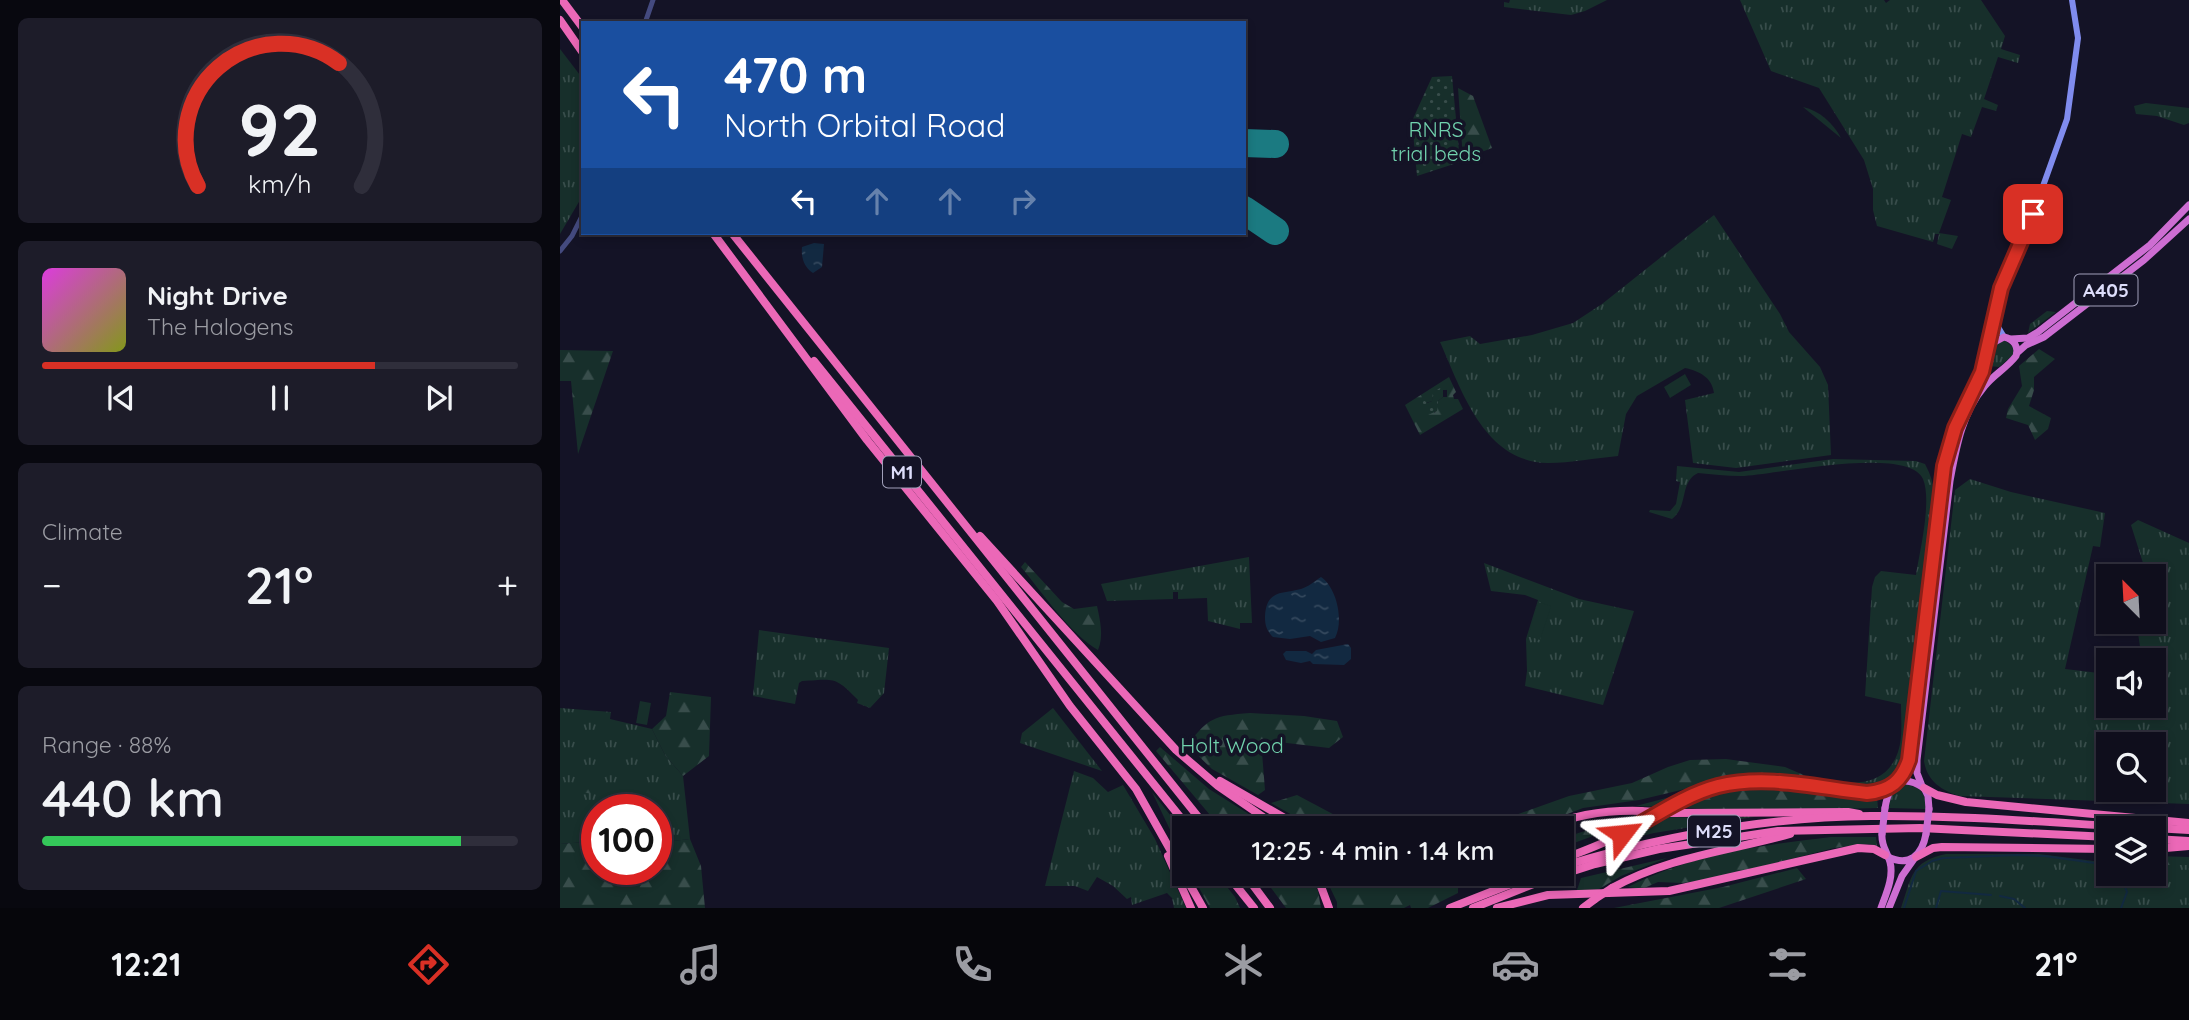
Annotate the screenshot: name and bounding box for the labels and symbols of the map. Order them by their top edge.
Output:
park label: RNRS trial beds [1391,116,1481,166]
pin [2003,184,2063,244]
road number: A405 [2074,274,2138,306]
road number: M1 [883,457,921,488]
north arrow [2096,564,2166,634]
park label: Holt Wood [1180,732,1284,758]
speed limit sign: 100 [581,794,672,885]
position arrow [1585,797,1659,871]
road number: M25 [1688,816,1740,846]

